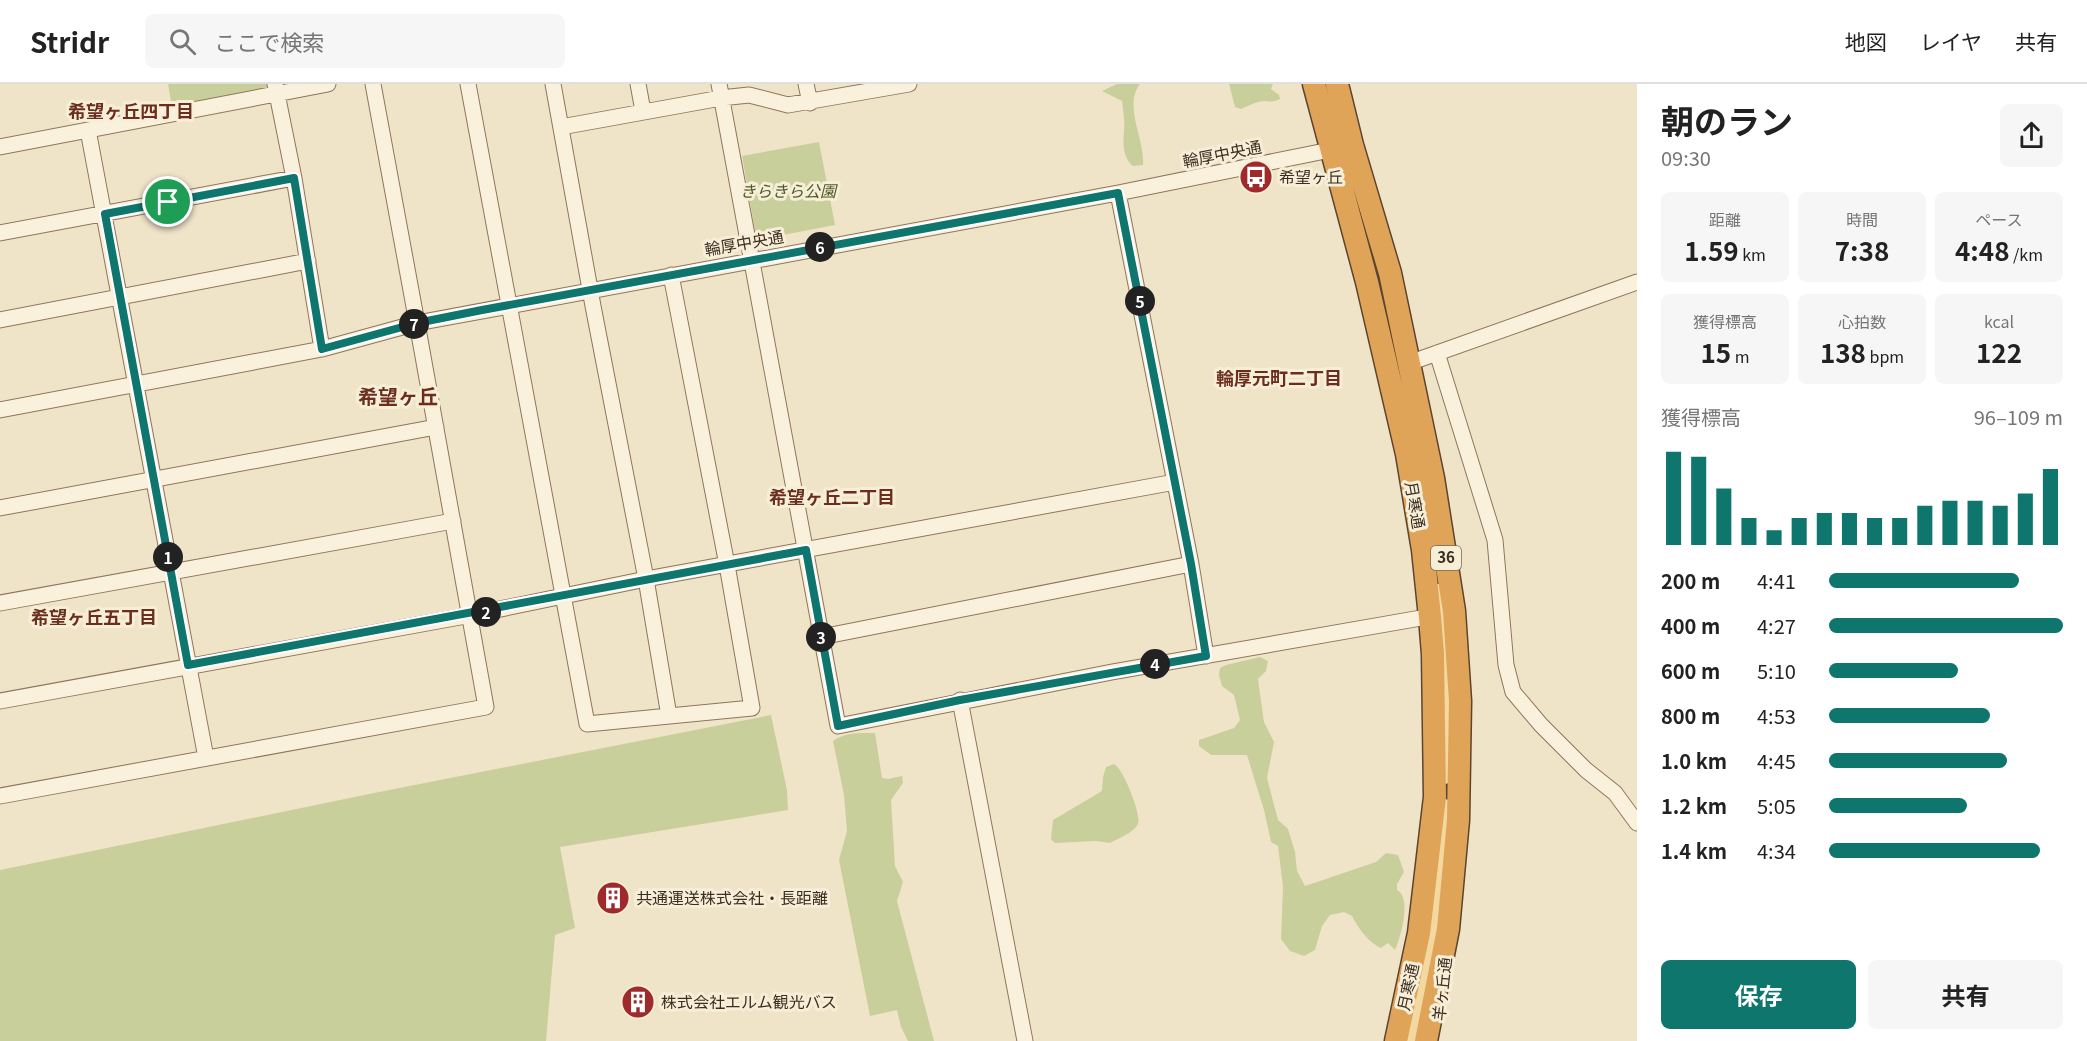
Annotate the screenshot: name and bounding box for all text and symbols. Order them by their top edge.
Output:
search box [145,14,565,68]
text: Stridr [30,21,109,61]
icon: search [166,25,199,58]
text: ここで検索 [214,25,324,57]
text: 地図 [1845,26,1887,56]
text: レイヤ [1920,26,1982,56]
text: 共有 [2015,26,2057,56]
text: 朝のラン [1661,96,1793,144]
district label: 希望ヶ丘四丁目 [68,97,194,123]
button: share [2000,104,2063,167]
street label: 輪厚中央通 [1180,134,1263,172]
text: 09:30 [1661,143,1711,172]
bus stop icon: 希望ヶ丘 [1238,159,1274,195]
place label: 希望ヶ丘 [1279,164,1343,188]
pin [142,176,193,227]
park label: きらきら公園 [740,178,838,202]
icon: arrive [151,185,184,218]
text: 距離 [1709,207,1741,231]
text: 時間 [1846,207,1878,231]
text: ペース [1975,207,2023,231]
street label: 輪厚中央通 [702,223,785,261]
text: 1.59 [1684,231,1739,268]
text: 7:38 [1835,231,1889,268]
text: 4:48 [1955,231,2009,268]
pin: 6 [805,232,835,262]
text: 6 [815,235,825,259]
text: km [1739,242,1766,266]
text: /km [2009,242,2043,266]
pin: 5 [1125,286,1155,316]
text: 5 [1135,289,1145,313]
pin: 7 [399,309,429,339]
text: 獲得標高 [1693,309,1757,333]
text: 心拍数 [1838,309,1886,333]
text: kcal [1984,309,2014,333]
text: 7 [409,312,419,336]
text: 15 [1700,333,1731,370]
text: 138 [1820,333,1866,370]
text: 122 [1976,333,2022,370]
text: m [1731,344,1750,368]
text: bpm [1866,344,1904,368]
district label: 輪厚元町二丁目 [1216,364,1342,390]
district label: 希望ヶ丘 [358,381,438,410]
text: 獲得標高 [1661,402,1741,431]
text: 96–109 m [1974,402,2063,431]
street label: 月寒通 [1400,479,1432,531]
district label: 希望ヶ丘二丁目 [769,483,895,509]
pin: 1 [153,542,183,572]
text: 1 [163,545,173,569]
road number: 36 [1431,546,1461,570]
text: 200 m [1661,566,1720,595]
text: 4:41 [1757,566,1796,595]
pin: 2 [471,597,501,627]
text: 2 [481,600,491,624]
district label: 希望ヶ丘五丁目 [31,603,157,629]
text: 400 m [1661,611,1720,640]
text: 4:27 [1757,611,1796,640]
pin: 3 [806,622,836,652]
text: 3 [816,625,826,649]
pin: 4 [1140,649,1170,679]
text: 4 [1150,652,1160,676]
text: 600 m [1661,656,1720,685]
text: 5:10 [1757,656,1796,685]
text: 800 m [1661,701,1720,730]
text: 4:53 [1757,701,1796,730]
text: 1.0 km [1661,746,1727,775]
text: 4:45 [1757,746,1796,775]
text: 1.2 km [1661,791,1727,820]
text: 5:05 [1757,791,1796,820]
text: 1.4 km [1661,836,1727,865]
text: 4:34 [1757,836,1796,865]
building icon: 共通運送株式会社・長距離 [595,880,631,916]
place label: 共通運送株式会社・長距離 [636,885,828,909]
street label: 羊ヶ丘通 [1426,956,1456,1022]
button: 保存 [1661,960,1856,1029]
button: 共有 [1868,960,2063,1029]
street label: 月寒通 [1390,961,1424,1013]
building icon: 株式会社エルム観光バス [620,984,656,1020]
place label: 株式会社エルム観光バス [661,989,837,1013]

